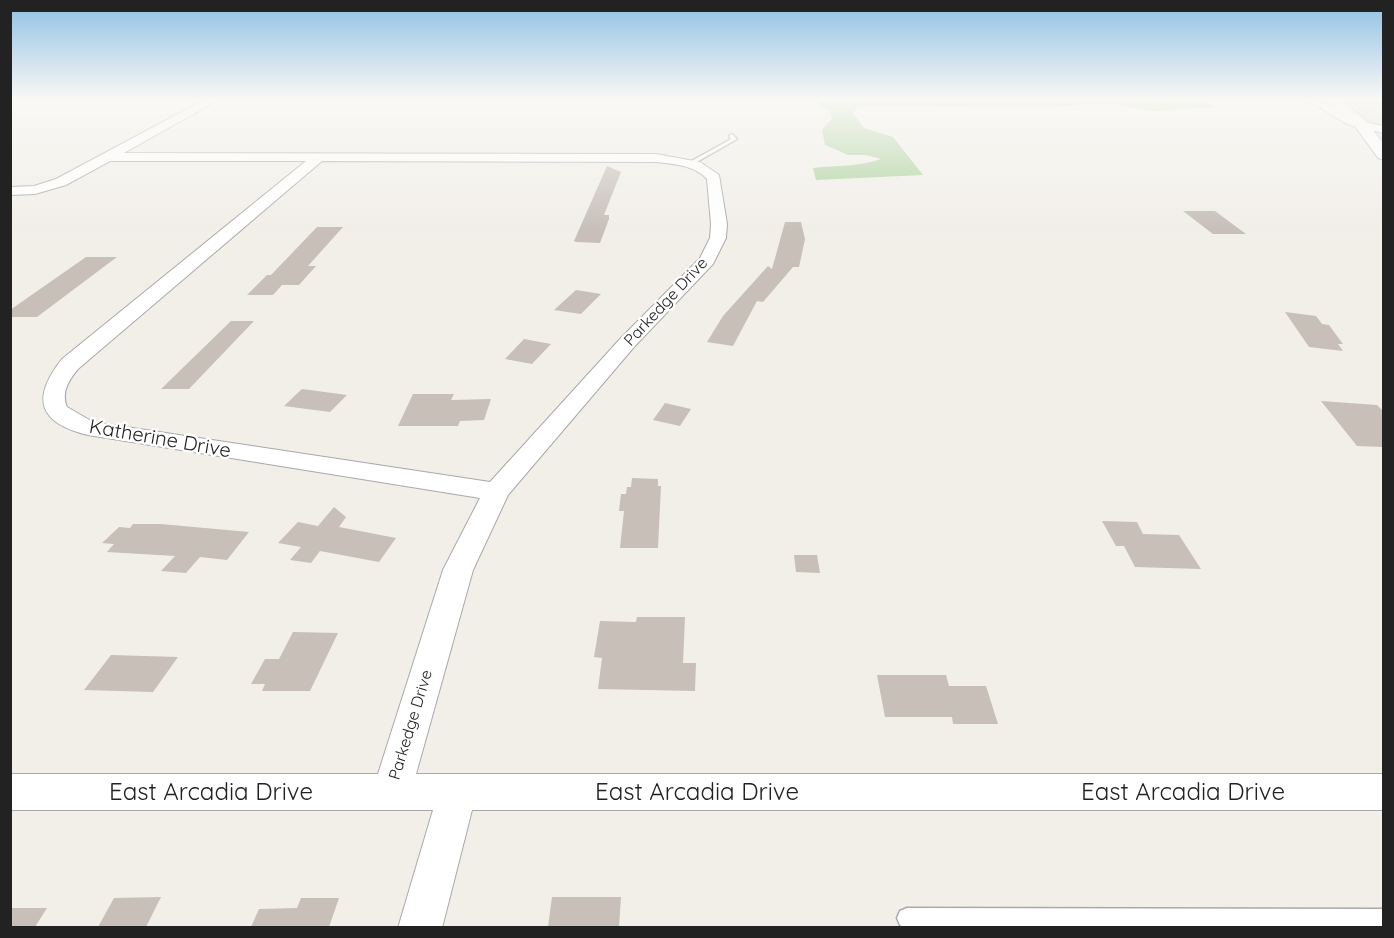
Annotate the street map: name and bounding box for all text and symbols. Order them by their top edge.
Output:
street label: Parkedge Drive [620,254,712,350]
street label: Katherine Drive [87,415,233,463]
street label: Parkedge Drive [385,668,437,782]
street label: East Arcadia Drive [109,779,313,807]
street label: East Arcadia Drive [595,779,799,807]
street label: East Arcadia Drive [1081,779,1285,807]

